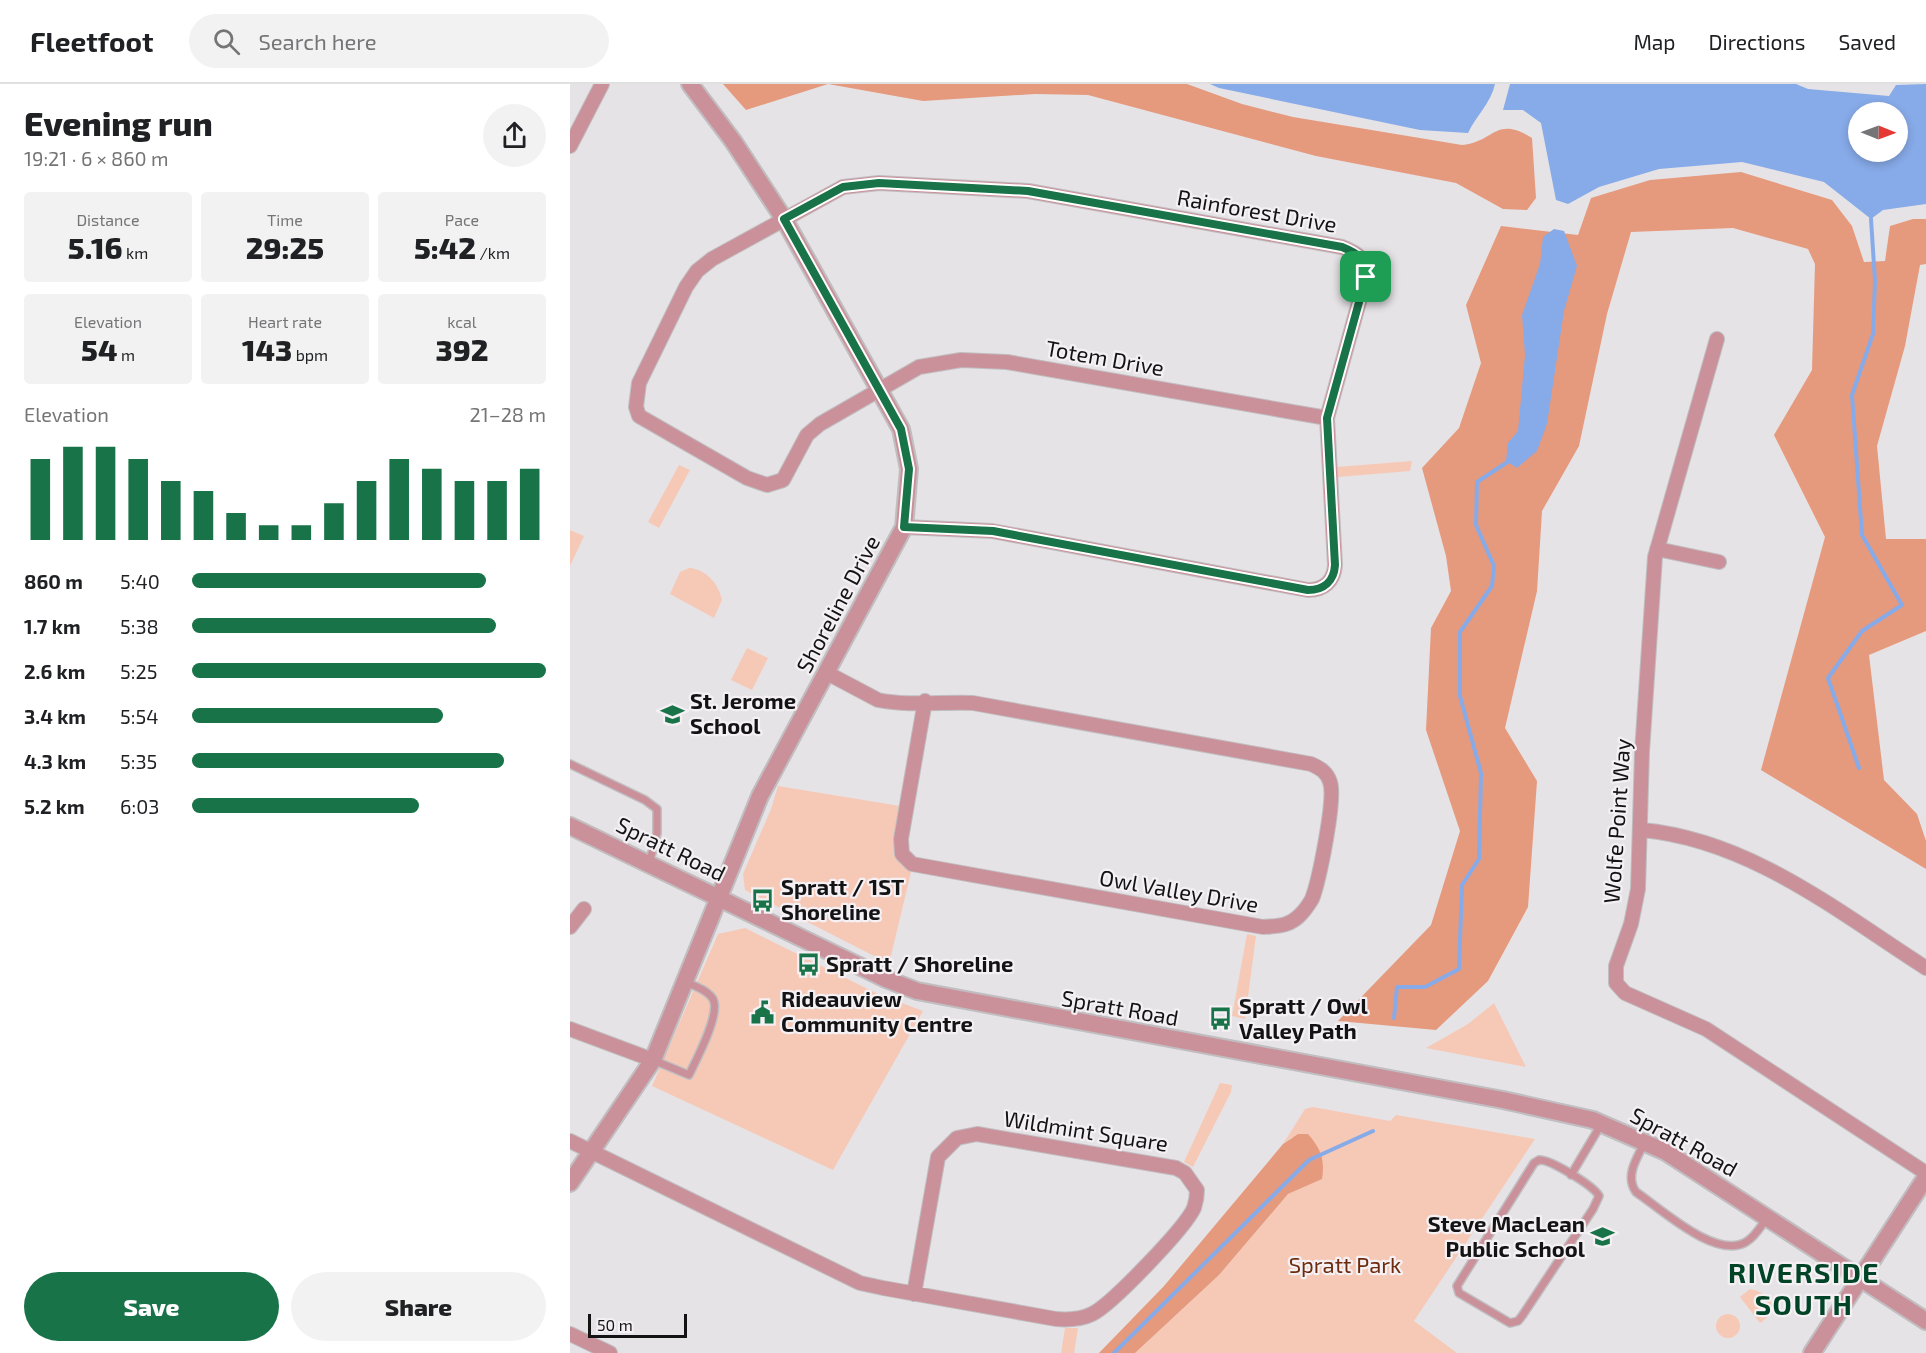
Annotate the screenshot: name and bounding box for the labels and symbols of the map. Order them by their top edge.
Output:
north arrow [1848,102,1908,162]
street label: Rainforest Drive [1175,183,1339,237]
pin [1340,251,1391,302]
street label: Totem Drive [1044,334,1166,380]
street label: Shoreline Drive [790,530,884,677]
place label: St. Jerome School [690,687,796,738]
school or university icon: St. Jerome School [659,701,685,727]
street label: Wolfe Point Way [1597,737,1635,904]
street label: Spratt Road [613,810,730,886]
street label: Owl Valley Drive [1098,863,1261,917]
place label: Spratt / 1ST Shoreline [781,873,904,924]
bus stop icon: Spratt / 1ST Shoreline [750,887,776,913]
place label: Spratt / Shoreline [826,950,1013,976]
bus stop icon: Spratt / Shoreline [795,951,821,977]
street label: Spratt Road [1060,984,1181,1030]
place label: Rideauview Community Centre [781,985,973,1037]
place label: Spratt / Owl Valley Path [1239,992,1369,1044]
public building icon: Rideauview Community Centre [750,999,776,1025]
bus stop icon: Spratt / Owl Valley Path [1208,1006,1234,1032]
street label: Spratt Road [1626,1101,1743,1181]
street label: Wildmint Square [1002,1104,1170,1156]
place label: Steve MacLean Public School [1428,1210,1586,1261]
school or university icon: Steve MacLean Public School [1590,1224,1616,1250]
park label: Spratt Park [1289,1251,1401,1277]
district label: RIVERSIDE SOUTH [1728,1255,1880,1321]
scale bar [588,1311,687,1338]

